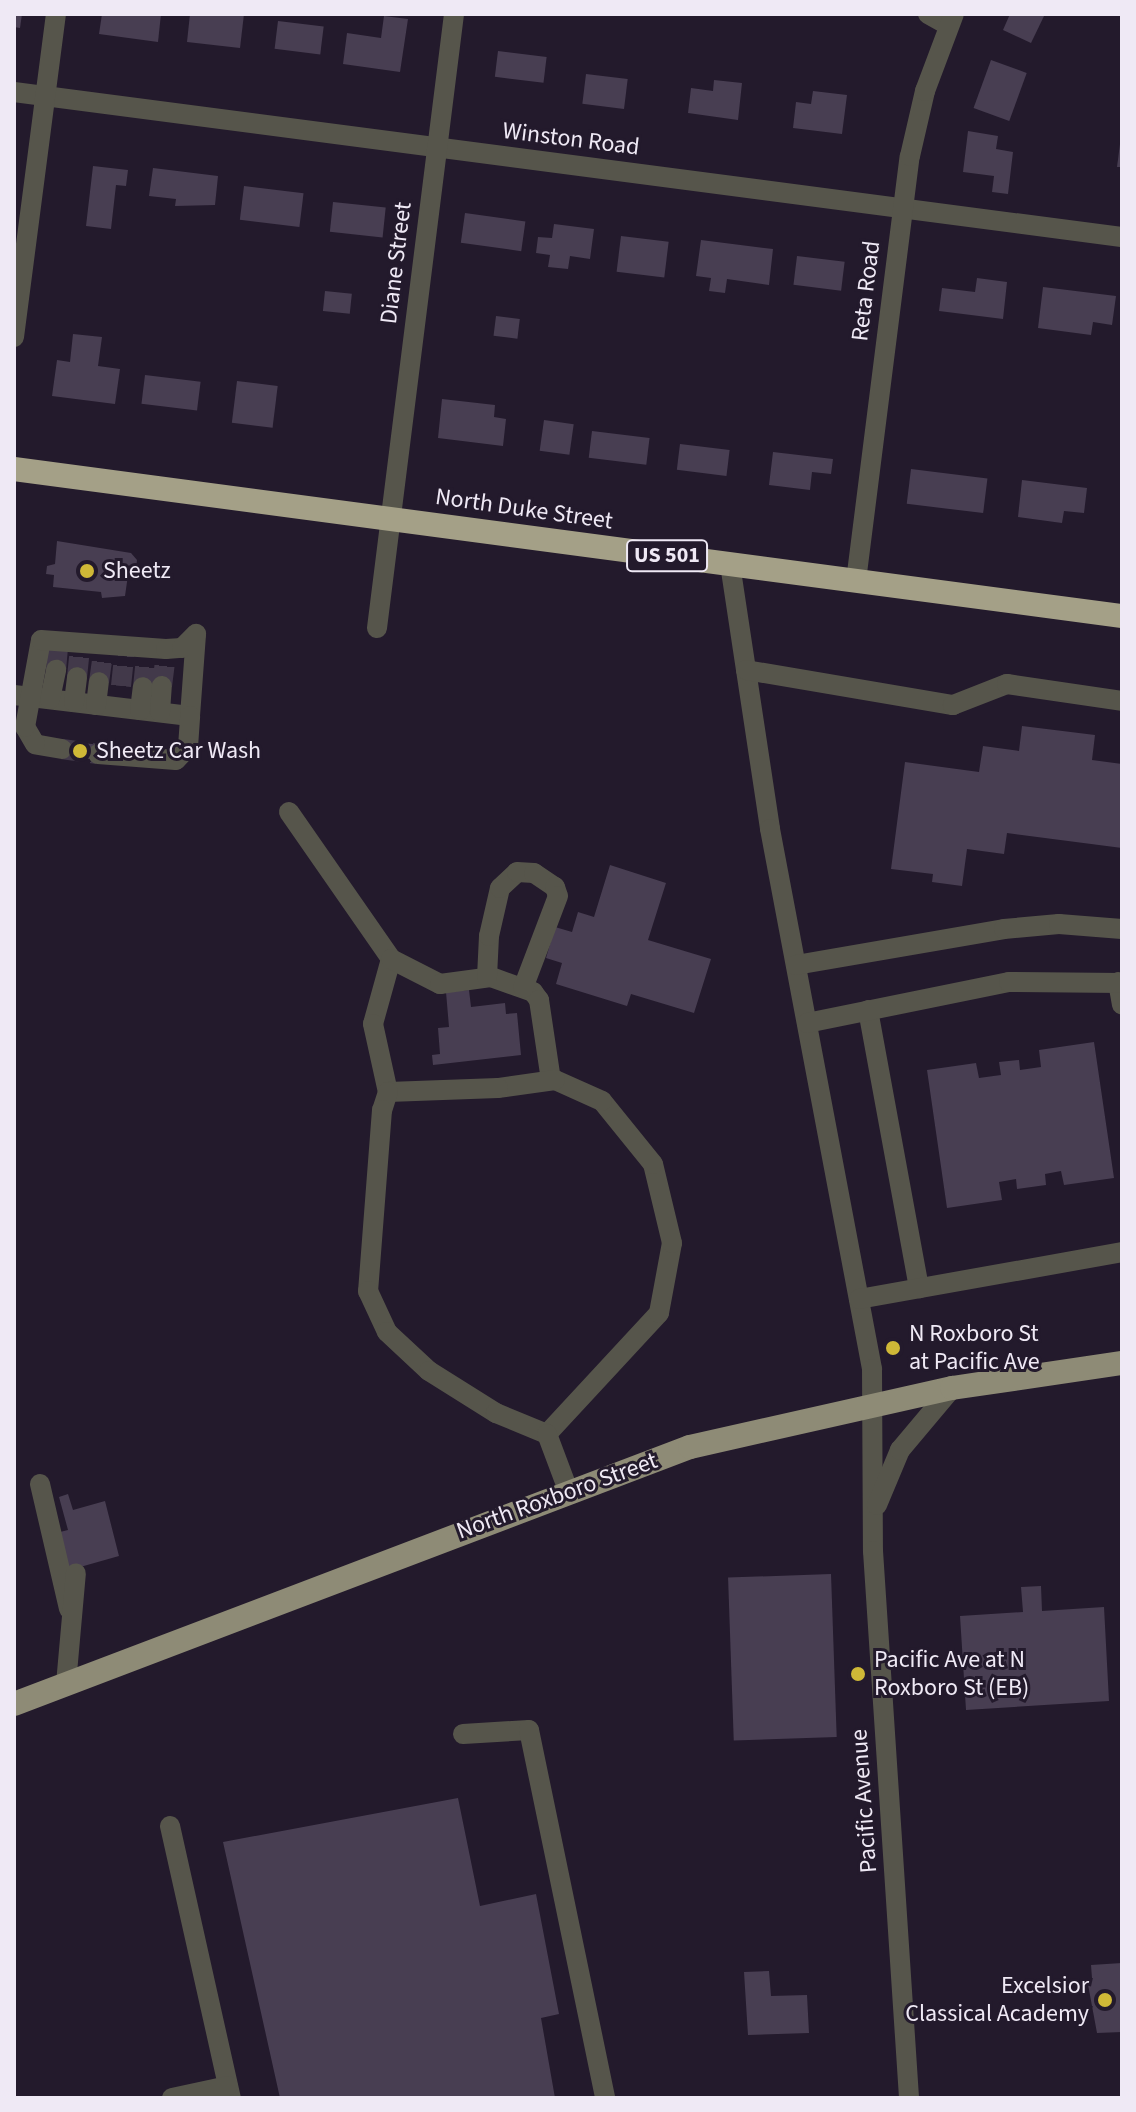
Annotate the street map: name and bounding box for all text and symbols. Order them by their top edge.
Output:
street label: Winston Road [501,116,641,162]
street label: Diane Street [374,200,418,326]
street label: Reta Road [846,239,886,343]
street label: North Duke Street [433,482,615,536]
road number: US 501 [625,538,709,574]
place label: Sheetz [103,557,171,585]
marker: Sheetz [78,562,96,580]
place label: Sheetz Car Wash [96,737,261,765]
marker: Sheetz Car Wash [71,742,89,760]
place label: N Roxboro St at Pacific Ave [909,1320,1040,1376]
marker: N Roxboro St at Pacific Ave [884,1339,902,1357]
street label: North Roxboro Street [453,1446,661,1546]
place label: Pacific Ave at N Roxboro St (EB) [874,1646,1029,1702]
marker: Pacific Ave at N Roxboro St (EB) [849,1665,867,1683]
street label: Pacific Avenue [845,1728,883,1874]
place label: Excelsior Classical Academy [905,1972,1089,2028]
marker: Excelsior Classical Academy [1096,1991,1114,2009]

